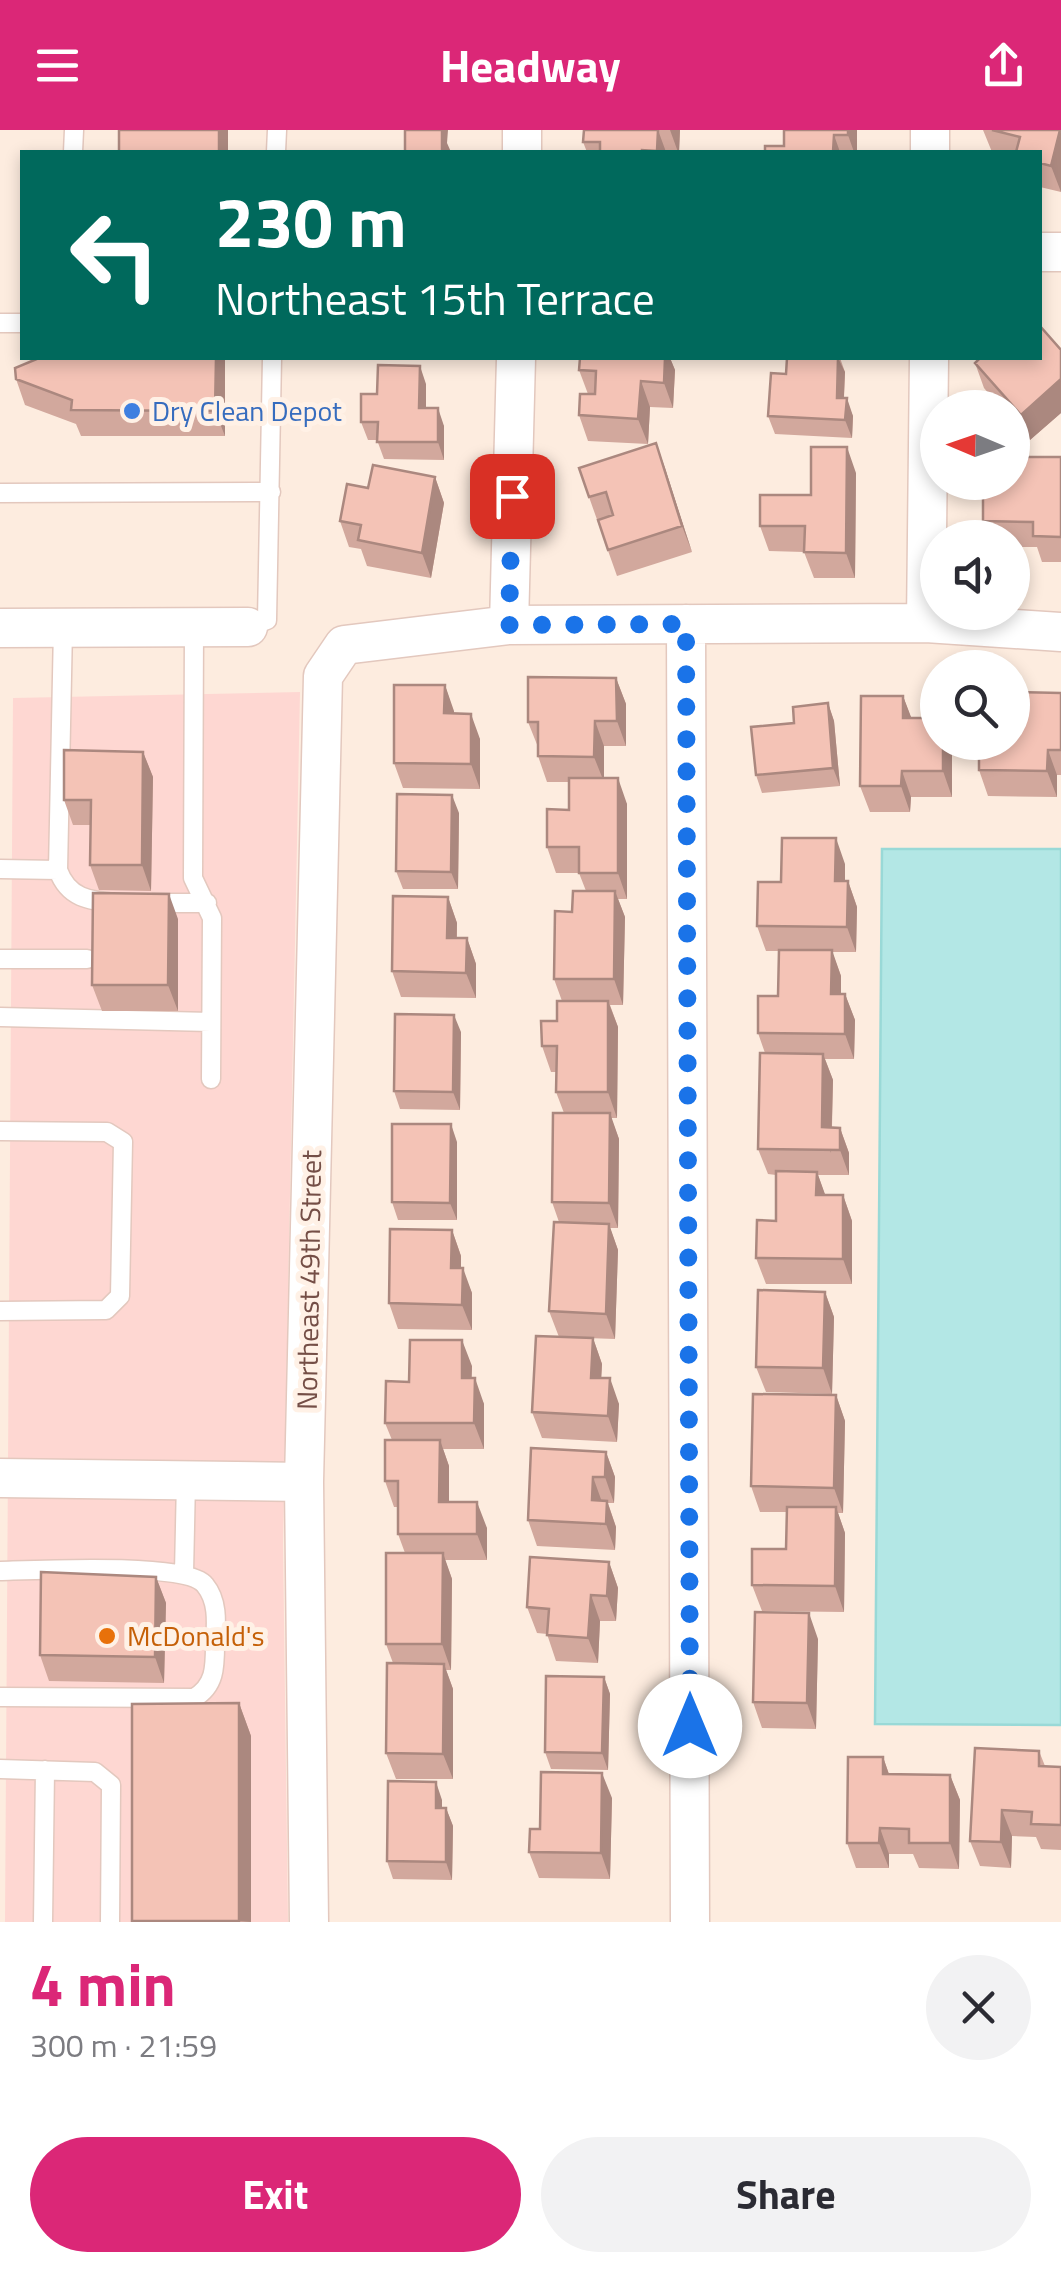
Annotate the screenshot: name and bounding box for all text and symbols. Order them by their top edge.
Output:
text: Headway [440,31,621,99]
icon: menu [30,38,85,93]
icon: share [976,38,1031,93]
text: 230 m [215,168,407,274]
icon: left [50,190,180,320]
text: Northeast 15th Terrace [215,264,655,332]
place label: Dry Clean Depot [152,389,342,432]
north arrow [920,390,1030,500]
map controls [920,390,1030,760]
marker: Dry Clean Depot [121,400,143,422]
pin [470,454,555,539]
icon: arrive [485,469,540,524]
button: sound [920,520,1030,630]
button: search [920,650,1030,760]
street label: Northeast 49th Street [285,1150,332,1410]
place label: McDonald's [127,1614,264,1657]
marker: McDonald's [96,1625,118,1647]
position arrow [638,1674,742,1778]
text: 4 min [30,1938,176,2029]
button: close [926,1955,1031,2060]
text: 300 m · 21:59 [30,2021,217,2069]
button: Exit [30,2137,521,2252]
button: Share [541,2137,1031,2252]

